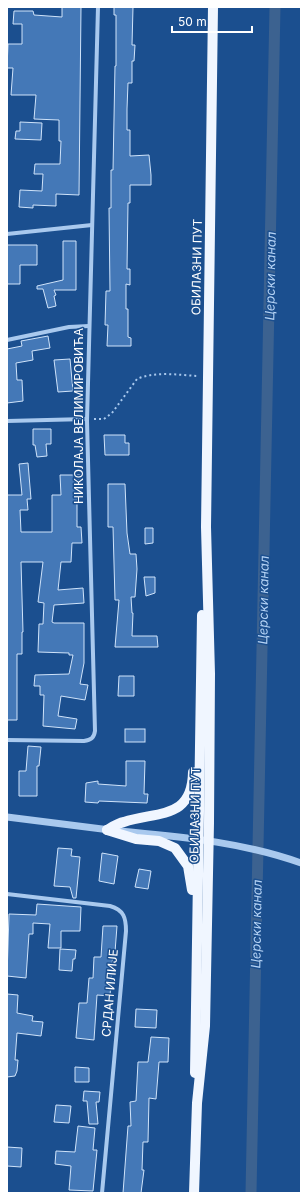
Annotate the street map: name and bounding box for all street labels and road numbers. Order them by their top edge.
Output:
street label: ОБИЛАЗНИ ПУТ [188,218,205,315]
street label: НИКОЛАЈА ВЕЛИМИРОВИЋА [71,328,86,504]
street label: ОБИЛАЗНИ ПУТ [186,766,203,863]
street label: СРДАН ИЛИЈЕ [98,948,121,1037]

